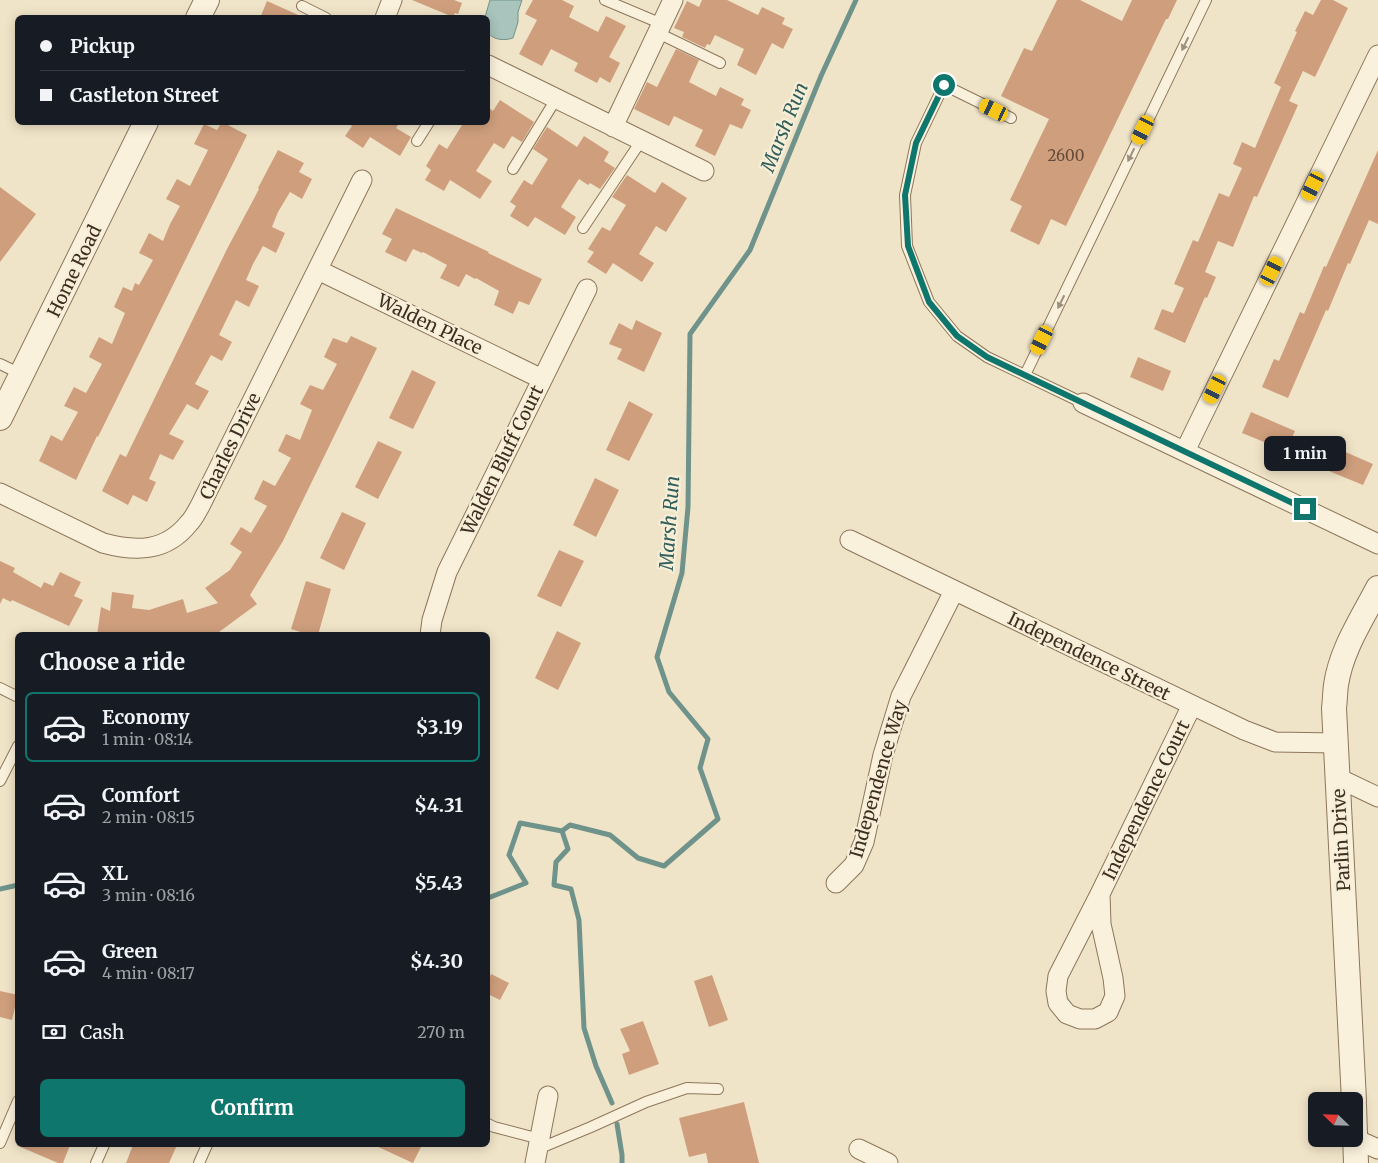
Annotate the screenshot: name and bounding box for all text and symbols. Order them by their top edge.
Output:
text: Pickup [70,34,135,58]
one-way arrow [1181,37,1189,51]
route start [933,74,955,96]
water label: Marsh Run [755,79,813,176]
text: Castleton Street [70,83,219,107]
car [977,97,1010,123]
car [1129,113,1156,147]
house number: 2600 [1047,146,1085,165]
one-way arrow [1127,148,1135,162]
car [1299,169,1326,203]
street label: Home Road [42,221,106,321]
car [1258,254,1285,288]
street label: Walden Place [373,288,486,359]
one-way arrow [1057,294,1065,309]
car [1028,323,1055,357]
car [1201,372,1228,406]
street label: Walden Bluff Court [455,381,548,540]
street label: Charles Drive [194,389,266,503]
callout: 1 min [1264,436,1346,472]
text: 1 min [1283,443,1327,463]
water label: Marsh Run [654,475,684,572]
route end [1294,498,1316,520]
street label: Independence Street [1004,607,1174,705]
text: Choose a ride [40,648,185,676]
street label: Independence Way [844,697,912,861]
icon: car [42,705,87,750]
text: Economy [102,705,190,729]
text: $3.19 [416,715,463,739]
street label: Independence Court [1097,716,1195,884]
text: 1 min · 08:14 [102,729,193,749]
icon: car [42,783,87,828]
text: Comfort [102,783,180,807]
street label: Parlin Drive [1327,788,1355,892]
text: $4.31 [414,793,463,817]
text: 2 min · 08:15 [102,807,195,827]
icon: car [42,861,87,906]
text: XL [102,861,128,885]
text: $5.43 [414,871,463,895]
text: 3 min · 08:16 [102,885,195,905]
icon: car [42,939,87,984]
text: Green [102,939,158,963]
text: $4.30 [410,949,463,973]
text: 4 min · 08:17 [102,963,195,983]
icon: cash [40,1018,68,1046]
text: Cash [80,1020,124,1044]
text: 270 m [417,1022,465,1042]
button: Confirm [40,1079,465,1137]
north arrow [1308,1092,1362,1148]
map controls [1308,1092,1363,1147]

